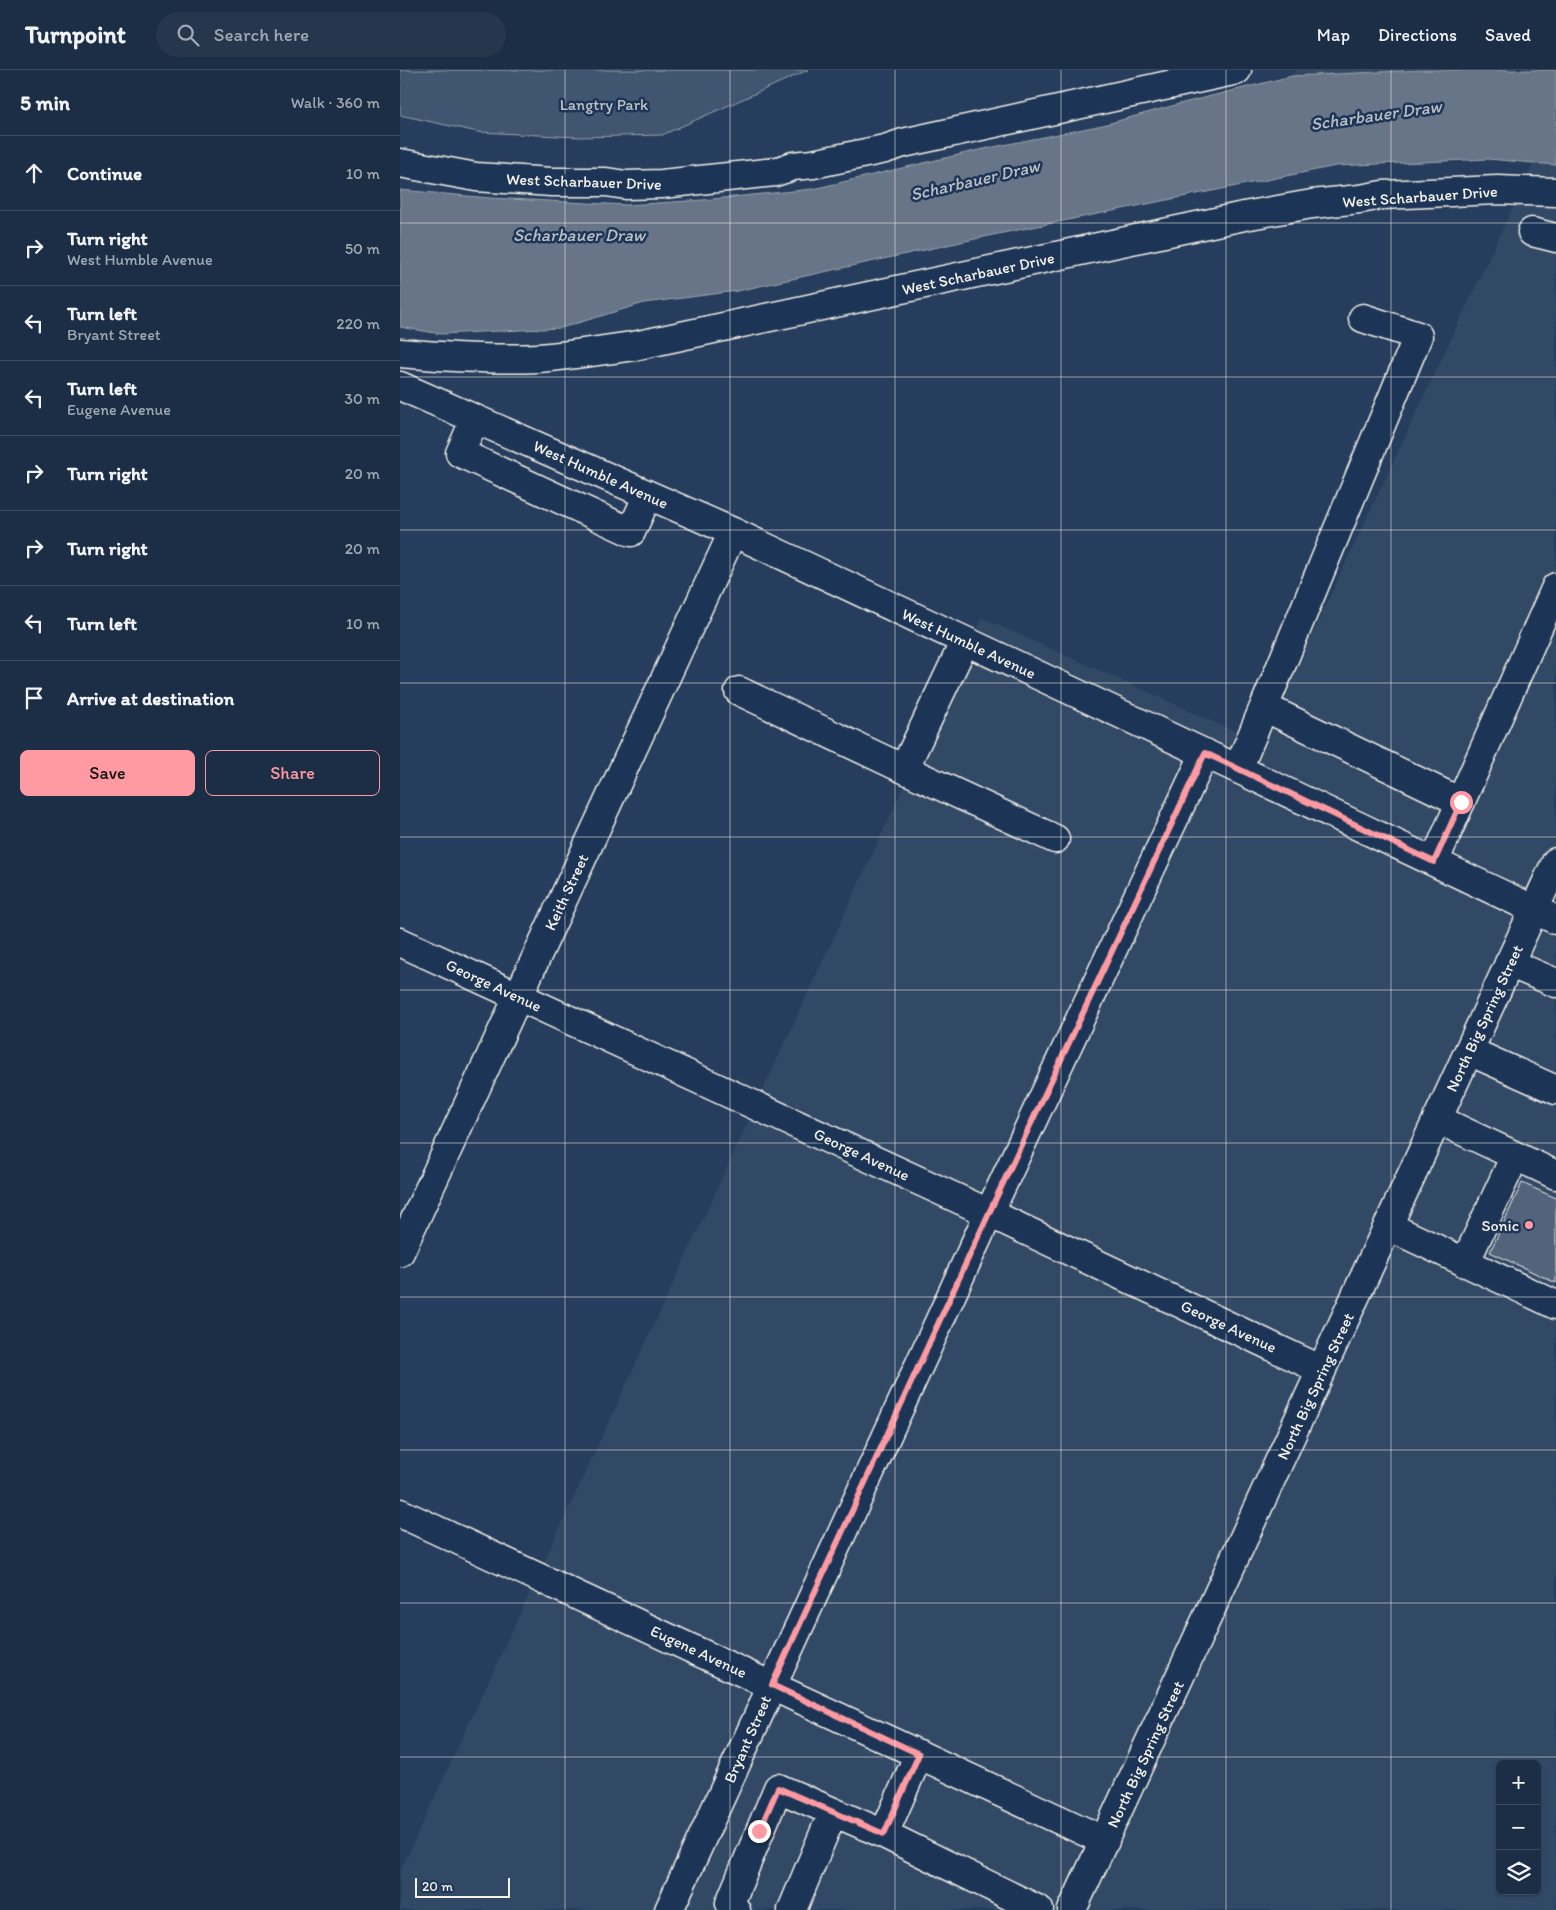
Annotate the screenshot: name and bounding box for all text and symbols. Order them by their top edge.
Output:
search box [156,12,506,57]
text: Turnpoint [25,20,126,49]
icon: search [174,21,202,49]
text: Search here [214,23,309,46]
text: Map [1317,24,1350,46]
text: Directions [1378,24,1457,46]
text: Saved [1485,24,1531,46]
text: 5 min [20,90,70,115]
text: Walk · 360 m [291,93,380,112]
park label: Langtry Park [560,95,649,114]
water label: Scharbauer Draw [1309,95,1445,135]
water label: Scharbauer Draw [908,154,1044,206]
icon: ahead [20,159,48,187]
text: Continue [67,162,142,185]
text: 10 m [346,164,380,183]
street label: West Scharbauer Drive [506,169,662,194]
street label: West Scharbauer Drive [1342,182,1499,211]
water label: Scharbauer Draw [513,224,647,246]
text: Turn right [67,227,148,250]
icon: right [20,234,48,262]
text: 50 m [345,239,380,258]
street label: West Scharbauer Drive [900,248,1056,299]
text: West Humble Avenue [67,250,213,269]
text: Turn left [67,302,137,325]
icon: left [20,309,48,337]
text: 220 m [336,314,380,333]
text: Bryant Street [67,325,161,344]
text: Turn left [67,377,137,400]
icon: left [20,384,48,412]
text: 30 m [344,389,380,408]
text: Eugene Avenue [67,400,171,419]
street label: West Humble Avenue [530,436,671,513]
icon: right [20,459,48,487]
text: Turn right [67,462,148,485]
text: 20 m [345,464,380,483]
icon: right [20,534,48,562]
text: Turn right [67,537,148,560]
text: 20 m [345,539,380,558]
street label: West Humble Avenue [899,604,1039,683]
icon: left [20,609,48,637]
text: Turn left [67,612,137,635]
text: 10 m [346,614,380,633]
icon: arrive [20,684,48,712]
text: Arrive at destination [67,687,234,710]
button: Save [20,750,195,796]
button: Share [205,750,380,796]
route start [1450,791,1473,814]
street label: Keith Street [540,851,592,933]
street label: North Big Spring Street [1442,942,1527,1095]
street label: George Avenue [443,955,545,1016]
street label: George Avenue [811,1124,913,1185]
place label: Sonic [1481,1216,1519,1235]
marker: Sonic [1523,1219,1535,1231]
street label: George Avenue [1178,1296,1280,1357]
street label: North Big Spring Street [1273,1310,1358,1463]
street label: Eugene Avenue [648,1621,750,1682]
street label: North Big Spring Street [1103,1678,1188,1831]
street label: Bryant Street [720,1692,775,1786]
map controls [1496,1760,1541,1895]
button: + [1496,1760,1541,1805]
button: − [1496,1805,1541,1850]
route end [748,1820,771,1843]
button: layers [1496,1850,1541,1895]
scale bar [415,1875,510,1898]
text: 20 m [422,1878,453,1895]

